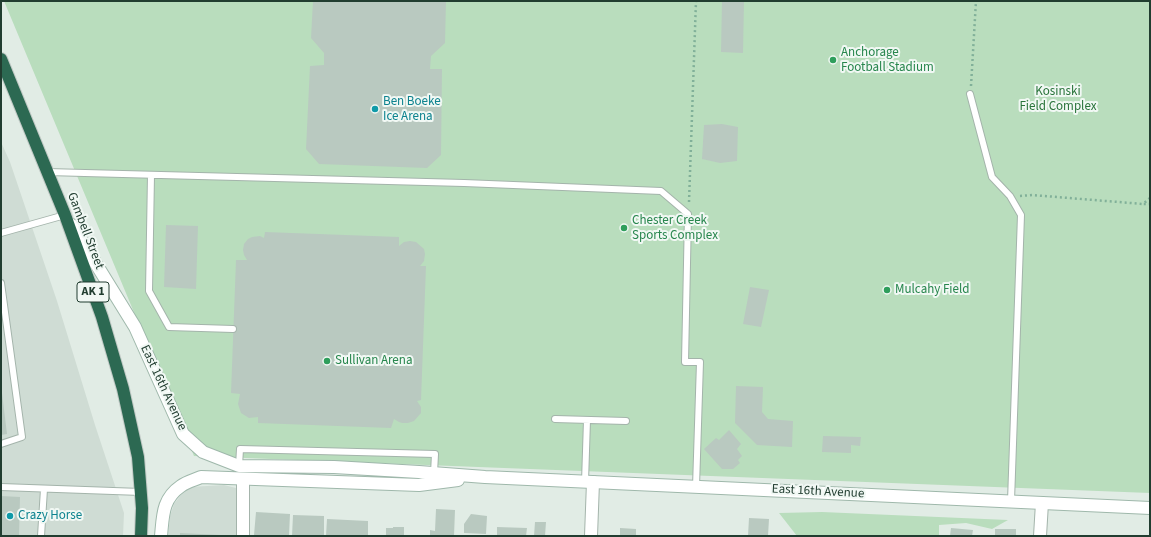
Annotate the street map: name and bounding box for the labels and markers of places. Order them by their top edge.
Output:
place label: Anchorage Football Stadium [841,45,934,76]
marker: Anchorage Football Stadium [828,55,838,65]
place label: Ben Boeke Ice Arena [383,94,441,125]
marker: Ben Boeke Ice Arena [370,104,380,114]
place label: Chester Creek Sports Complex [632,213,718,244]
marker: Chester Creek Sports Complex [619,223,629,233]
place label: Mulcahy Field [895,282,970,298]
marker: Mulcahy Field [882,285,892,295]
place label: Sullivan Arena [335,353,412,369]
marker: Sullivan Arena [322,356,332,366]
place label: Crazy Horse [18,508,82,524]
marker: Crazy Horse [5,511,15,521]

